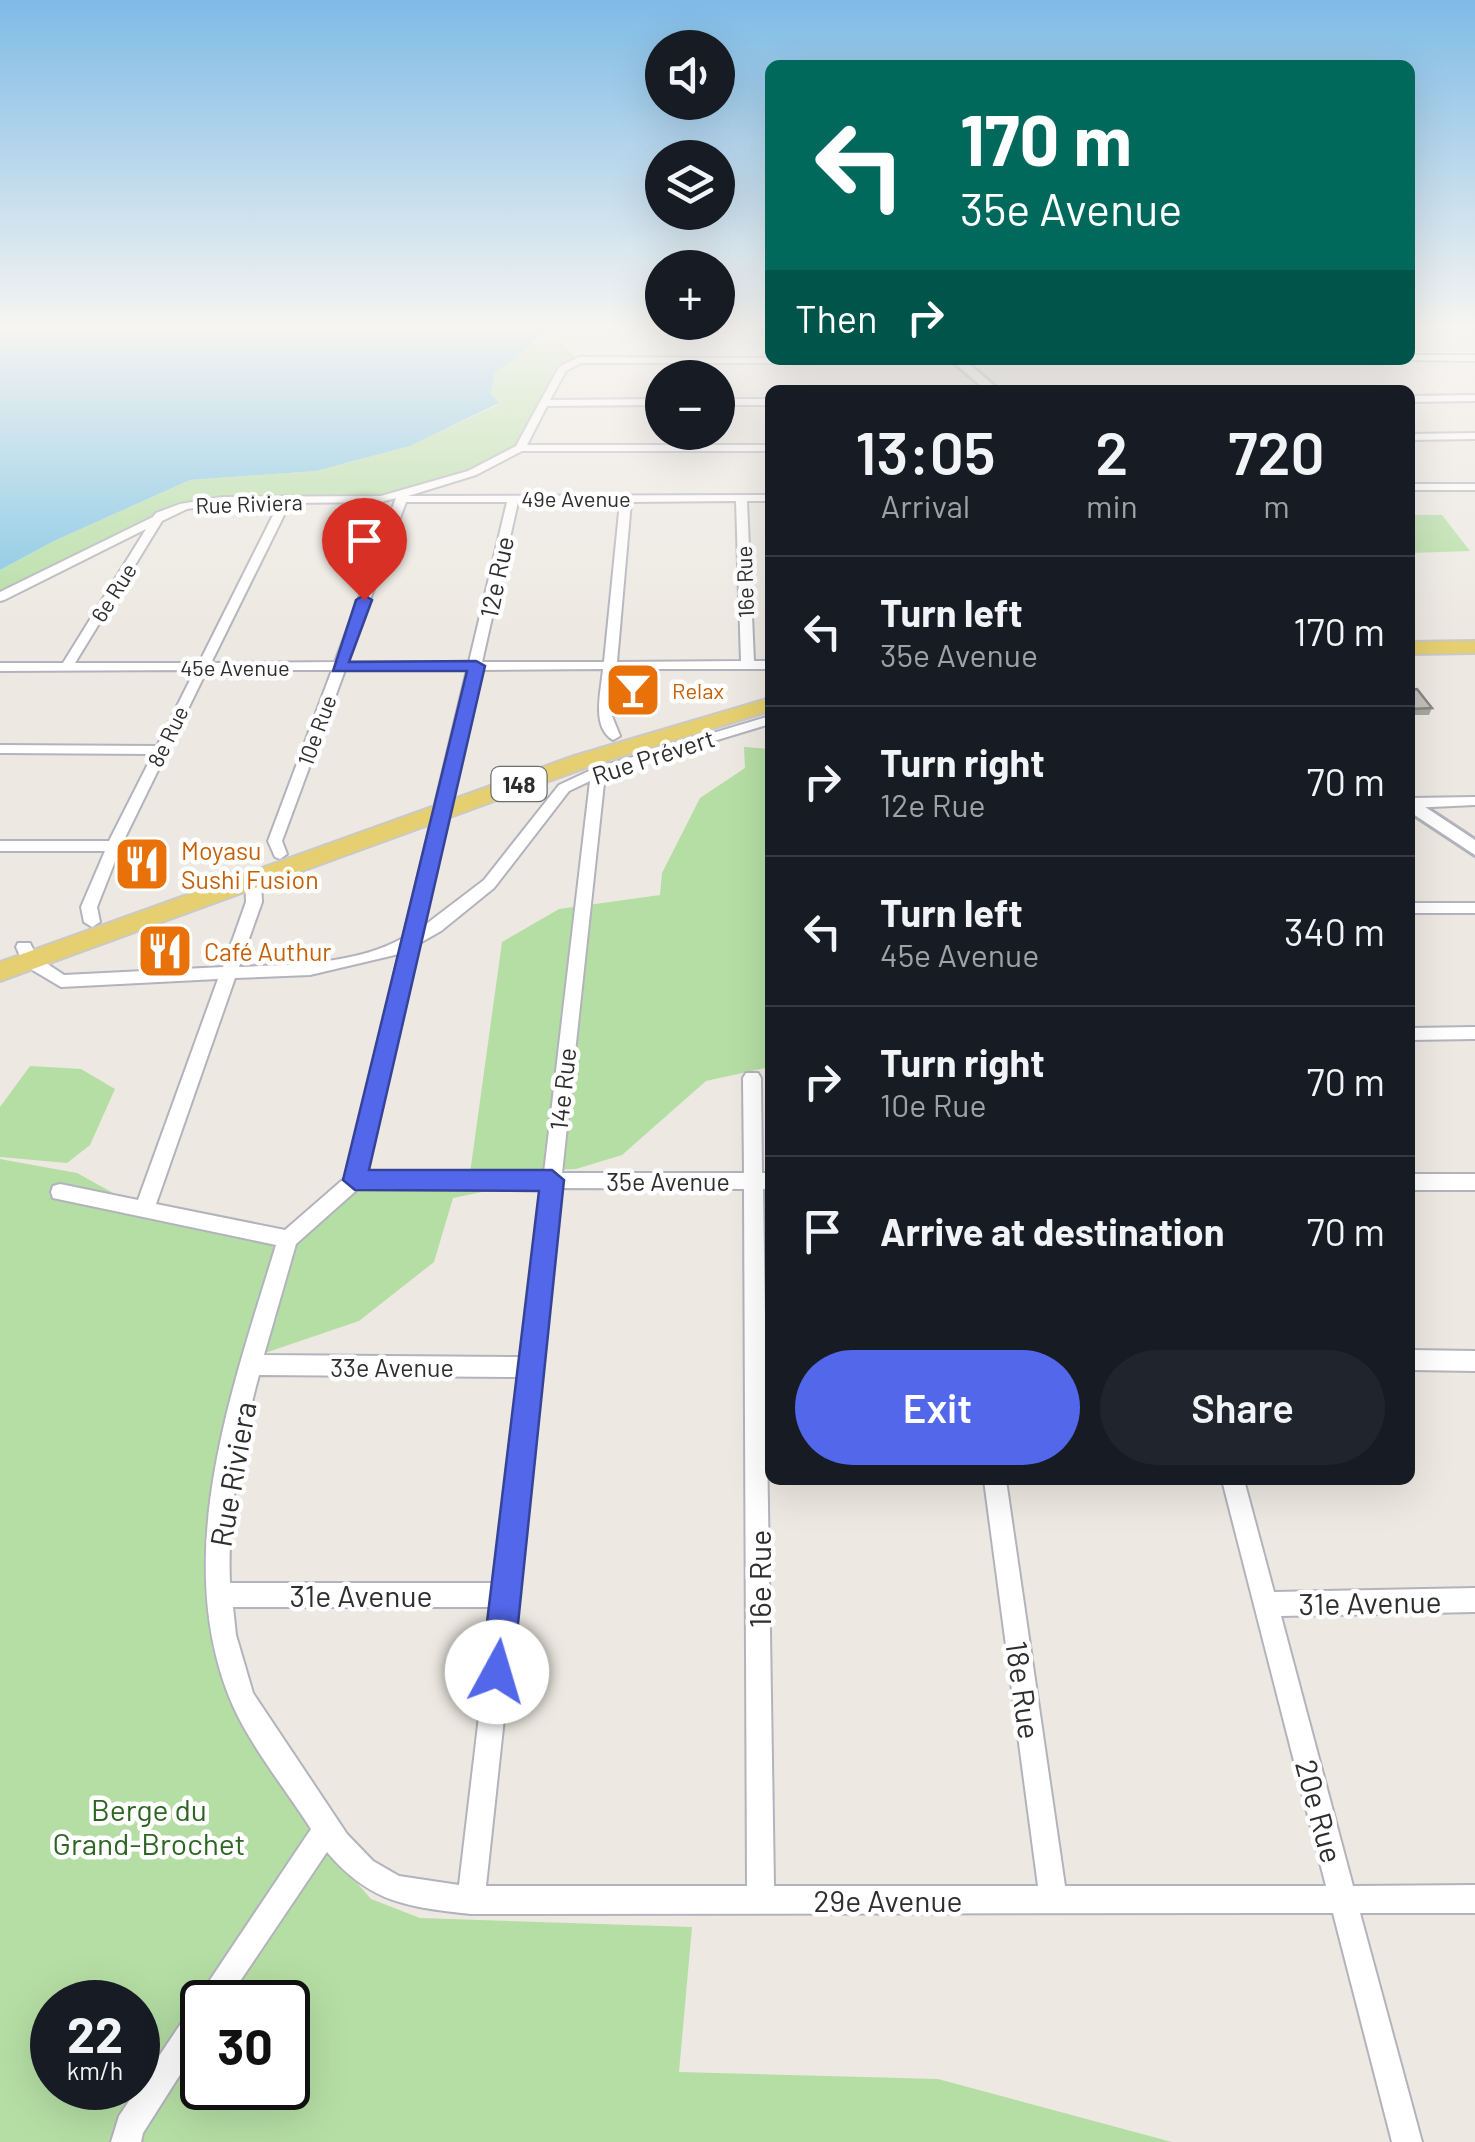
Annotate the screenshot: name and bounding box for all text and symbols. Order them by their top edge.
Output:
map controls [645,30,735,450]
button: sound [645,30,735,120]
text: 170 m [960,96,1132,180]
icon: left [795,100,925,230]
button: layers [645,140,735,230]
text: 35e Avenue [960,181,1182,235]
button: + [645,250,735,340]
icon: right [898,290,953,345]
text: Then [795,295,878,341]
button: − [645,360,735,450]
text: 13:05 [855,415,996,487]
text: 2 [1095,415,1128,487]
text: 720 [1228,415,1325,487]
street label: 49e Avenue [521,485,631,511]
text: Arrival [881,486,970,524]
text: min [1086,486,1138,524]
text: m [1263,486,1290,524]
street label: Rue Riviera [195,488,303,518]
pin [322,498,407,601]
icon: arrive [337,513,392,568]
street label: 12e Rue [473,534,519,620]
street label: 16e Rue [730,545,758,619]
street label: 6e Rue [85,558,141,626]
text: Turn left [880,589,1023,635]
icon: left [795,604,850,659]
text: 170 m [1293,608,1385,654]
text: 35e Avenue [880,635,1038,673]
street label: 45e Avenue [180,654,290,680]
bar icon: Relax [603,660,663,720]
place label: Relax [672,677,724,703]
street label: 10e Rue [291,691,341,769]
street label: 8e Rue [141,701,193,771]
street label: Rue Prévert [588,722,718,790]
text: Turn right [880,739,1045,785]
icon: right [795,754,850,809]
text: 70 m [1307,758,1385,804]
road number: 148 [492,767,546,801]
text: 12e Rue [880,785,986,823]
restaurant icon: Moyasu Sushi Fusion [112,834,172,894]
place label: Moyasu Sushi Fusion [181,835,319,894]
text: Turn left [880,889,1023,935]
icon: left [795,904,850,959]
text: 340 m [1284,908,1385,954]
restaurant icon: Café Authur [135,921,195,981]
text: 45e Avenue [880,935,1039,973]
place label: Café Authur [204,936,331,966]
text: Turn right [880,1039,1045,1085]
street label: 14e Rue [543,1046,581,1132]
icon: right [795,1054,850,1109]
text: 70 m [1307,1058,1385,1104]
text: 10e Rue [880,1085,987,1123]
street label: 35e Avenue [606,1166,730,1196]
icon: arrive [795,1204,850,1259]
text: Arrive at destination [880,1208,1225,1254]
text: 70 m [1307,1208,1385,1254]
button: Exit [795,1350,1080,1465]
button: Share [1100,1350,1385,1465]
street label: 33e Avenue [330,1352,454,1382]
street label: Rue Riviera [202,1399,262,1549]
street label: 16e Rue [741,1530,777,1628]
street label: 31e Avenue [289,1577,433,1613]
street label: 31e Avenue [1298,1583,1442,1621]
position arrow [445,1620,549,1724]
street label: 18e Rue [999,1639,1049,1741]
street label: 20e Rue [1289,1755,1351,1867]
park label: Berge du Grand-Brochet [53,1791,245,1861]
street label: 29e Avenue [813,1882,963,1918]
speed limit sign: 30 [180,1980,310,2110]
text: 22 [67,2003,123,2063]
text: km/h [67,2055,123,2085]

